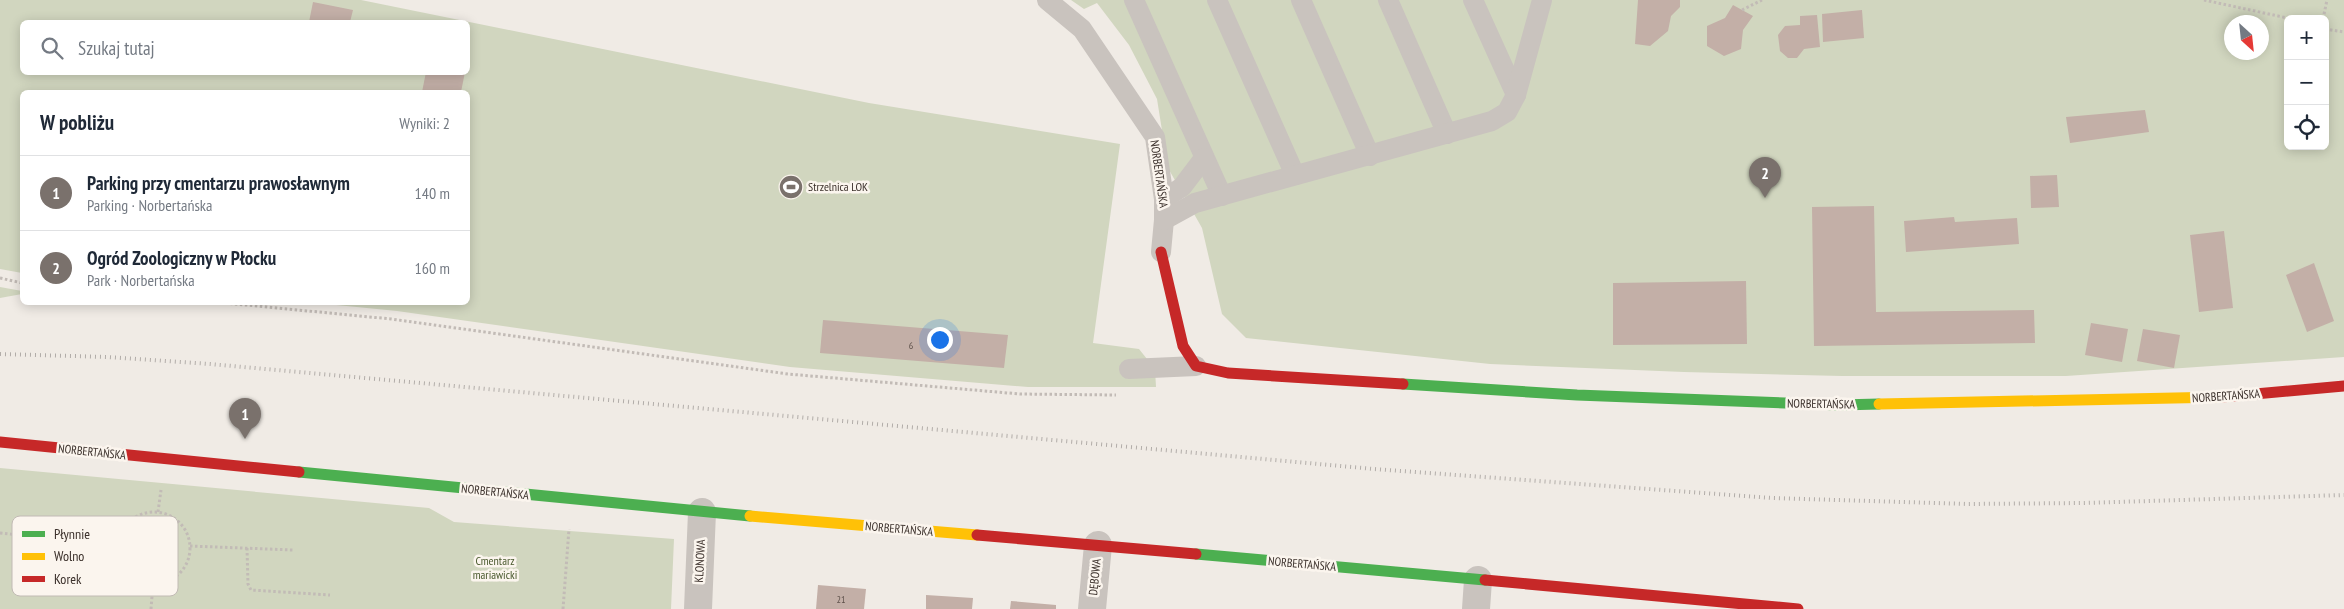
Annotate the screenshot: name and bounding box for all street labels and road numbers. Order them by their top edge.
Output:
street label: NORBERTAŃSKA [1147,139,1172,209]
street label: NORBERTAŃSKA [2191,386,2261,405]
street label: NORBERTAŃSKA [1787,395,1855,412]
street label: NORBERTAŃSKA [57,440,127,463]
street label: NORBERTAŃSKA [460,480,530,503]
street label: NORBERTAŃSKA [864,518,934,539]
street label: KLONOWA [691,539,708,583]
street label: NORBERTAŃSKA [1267,553,1337,574]
street label: DĘBOWA [1085,557,1104,596]

